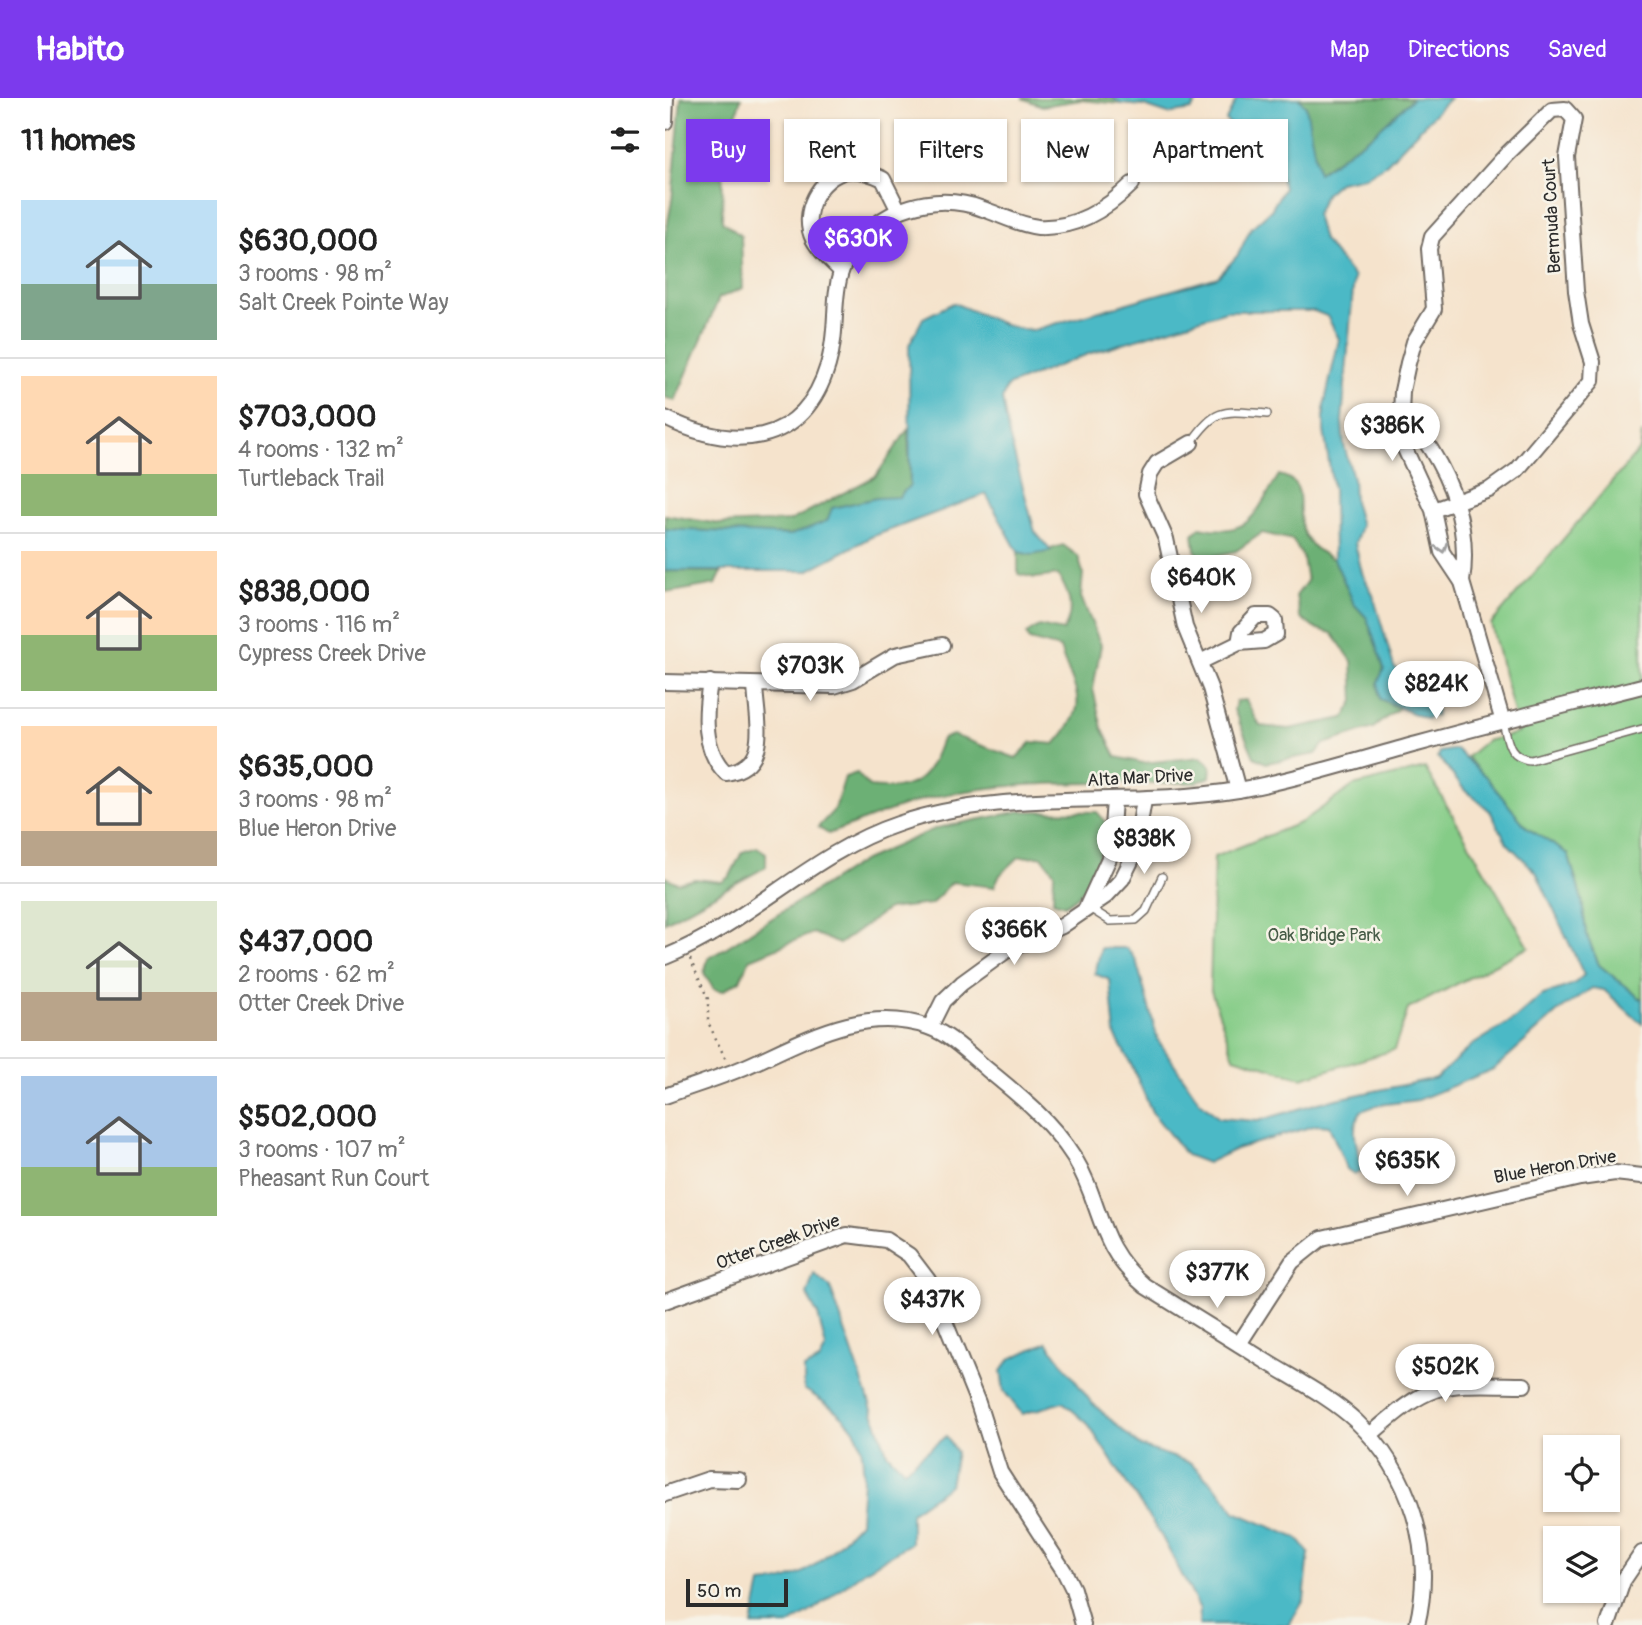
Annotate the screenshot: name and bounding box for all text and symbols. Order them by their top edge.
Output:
text: Habito [35,29,124,70]
text: Map [1330,35,1370,64]
text: Directions [1408,35,1509,64]
text: Saved [1547,35,1607,64]
chip: Buy [686,119,770,182]
chip: Rent [784,119,880,182]
chip: Filters [894,119,1007,182]
chip: New [1021,119,1114,182]
chip: Apartment [1128,119,1288,182]
icon: filters [606,121,644,159]
text: 11 homes [21,122,135,159]
street label: Bermuda Court [1537,157,1566,274]
pin: $630K [809,216,907,276]
text: $630,000 [238,222,378,259]
text: $630K [824,224,892,253]
icon: home [77,228,161,312]
text: 3 rooms · 98 m² [238,259,392,288]
text: Salt Creek Pointe Way [238,288,449,317]
text: $703,000 [238,398,376,435]
icon: home [77,404,161,488]
pin: $386K [1343,404,1441,463]
text: $386K [1360,411,1424,440]
text: 4 rooms · 132 m² [238,435,404,464]
text: Turtleback Trail [238,464,385,493]
one-way arrow [1434,542,1449,554]
pin: $640K [1152,556,1250,615]
text: $640K [1167,563,1235,592]
text: $838,000 [238,573,370,610]
icon: home [77,579,161,663]
text: 3 rooms · 116 m² [238,610,400,639]
text: Cypress Creek Drive [238,639,426,668]
pin: $703K [761,644,859,703]
text: $703K [776,651,844,680]
pin: $824K [1387,662,1485,721]
text: $824K [1404,669,1468,698]
text: $635,000 [238,748,374,785]
icon: home [77,754,161,838]
street label: Alta Mar Drive [1087,764,1193,792]
text: 3 rooms · 98 m² [238,785,392,814]
text: Blue Heron Drive [238,814,396,843]
pin: $838K [1095,816,1193,876]
text: $838K [1113,824,1175,853]
pin: $366K [965,908,1063,967]
text: $366K [981,915,1047,944]
text: $437,000 [238,923,373,960]
park label: Oak Bridge Park [1267,924,1381,947]
icon: home [77,929,161,1013]
text: 2 rooms · 62 m² [238,960,395,989]
text: Otter Creek Drive [238,989,404,1018]
text: $502,000 [238,1098,377,1135]
icon: home [77,1104,161,1188]
text: 3 rooms · 107 m² [238,1135,406,1164]
pin: $635K [1358,1138,1456,1198]
street label: Blue Heron Drive [1492,1145,1618,1189]
text: $635K [1374,1146,1440,1175]
text: Pheasant Run Court [238,1164,429,1193]
street label: Otter Creek Drive [713,1209,843,1275]
pin: $377K [1168,1250,1266,1310]
text: $377K [1185,1258,1249,1287]
pin: $437K [883,1278,981,1337]
text: $437K [900,1285,964,1314]
pin: $502K [1396,1344,1494,1404]
text: $502K [1411,1352,1479,1381]
map controls [1543,1435,1620,1603]
button: locate [1543,1435,1620,1512]
button: layers [1543,1526,1620,1603]
scale bar [686,1576,787,1608]
text: 50 m [697,1579,741,1603]

